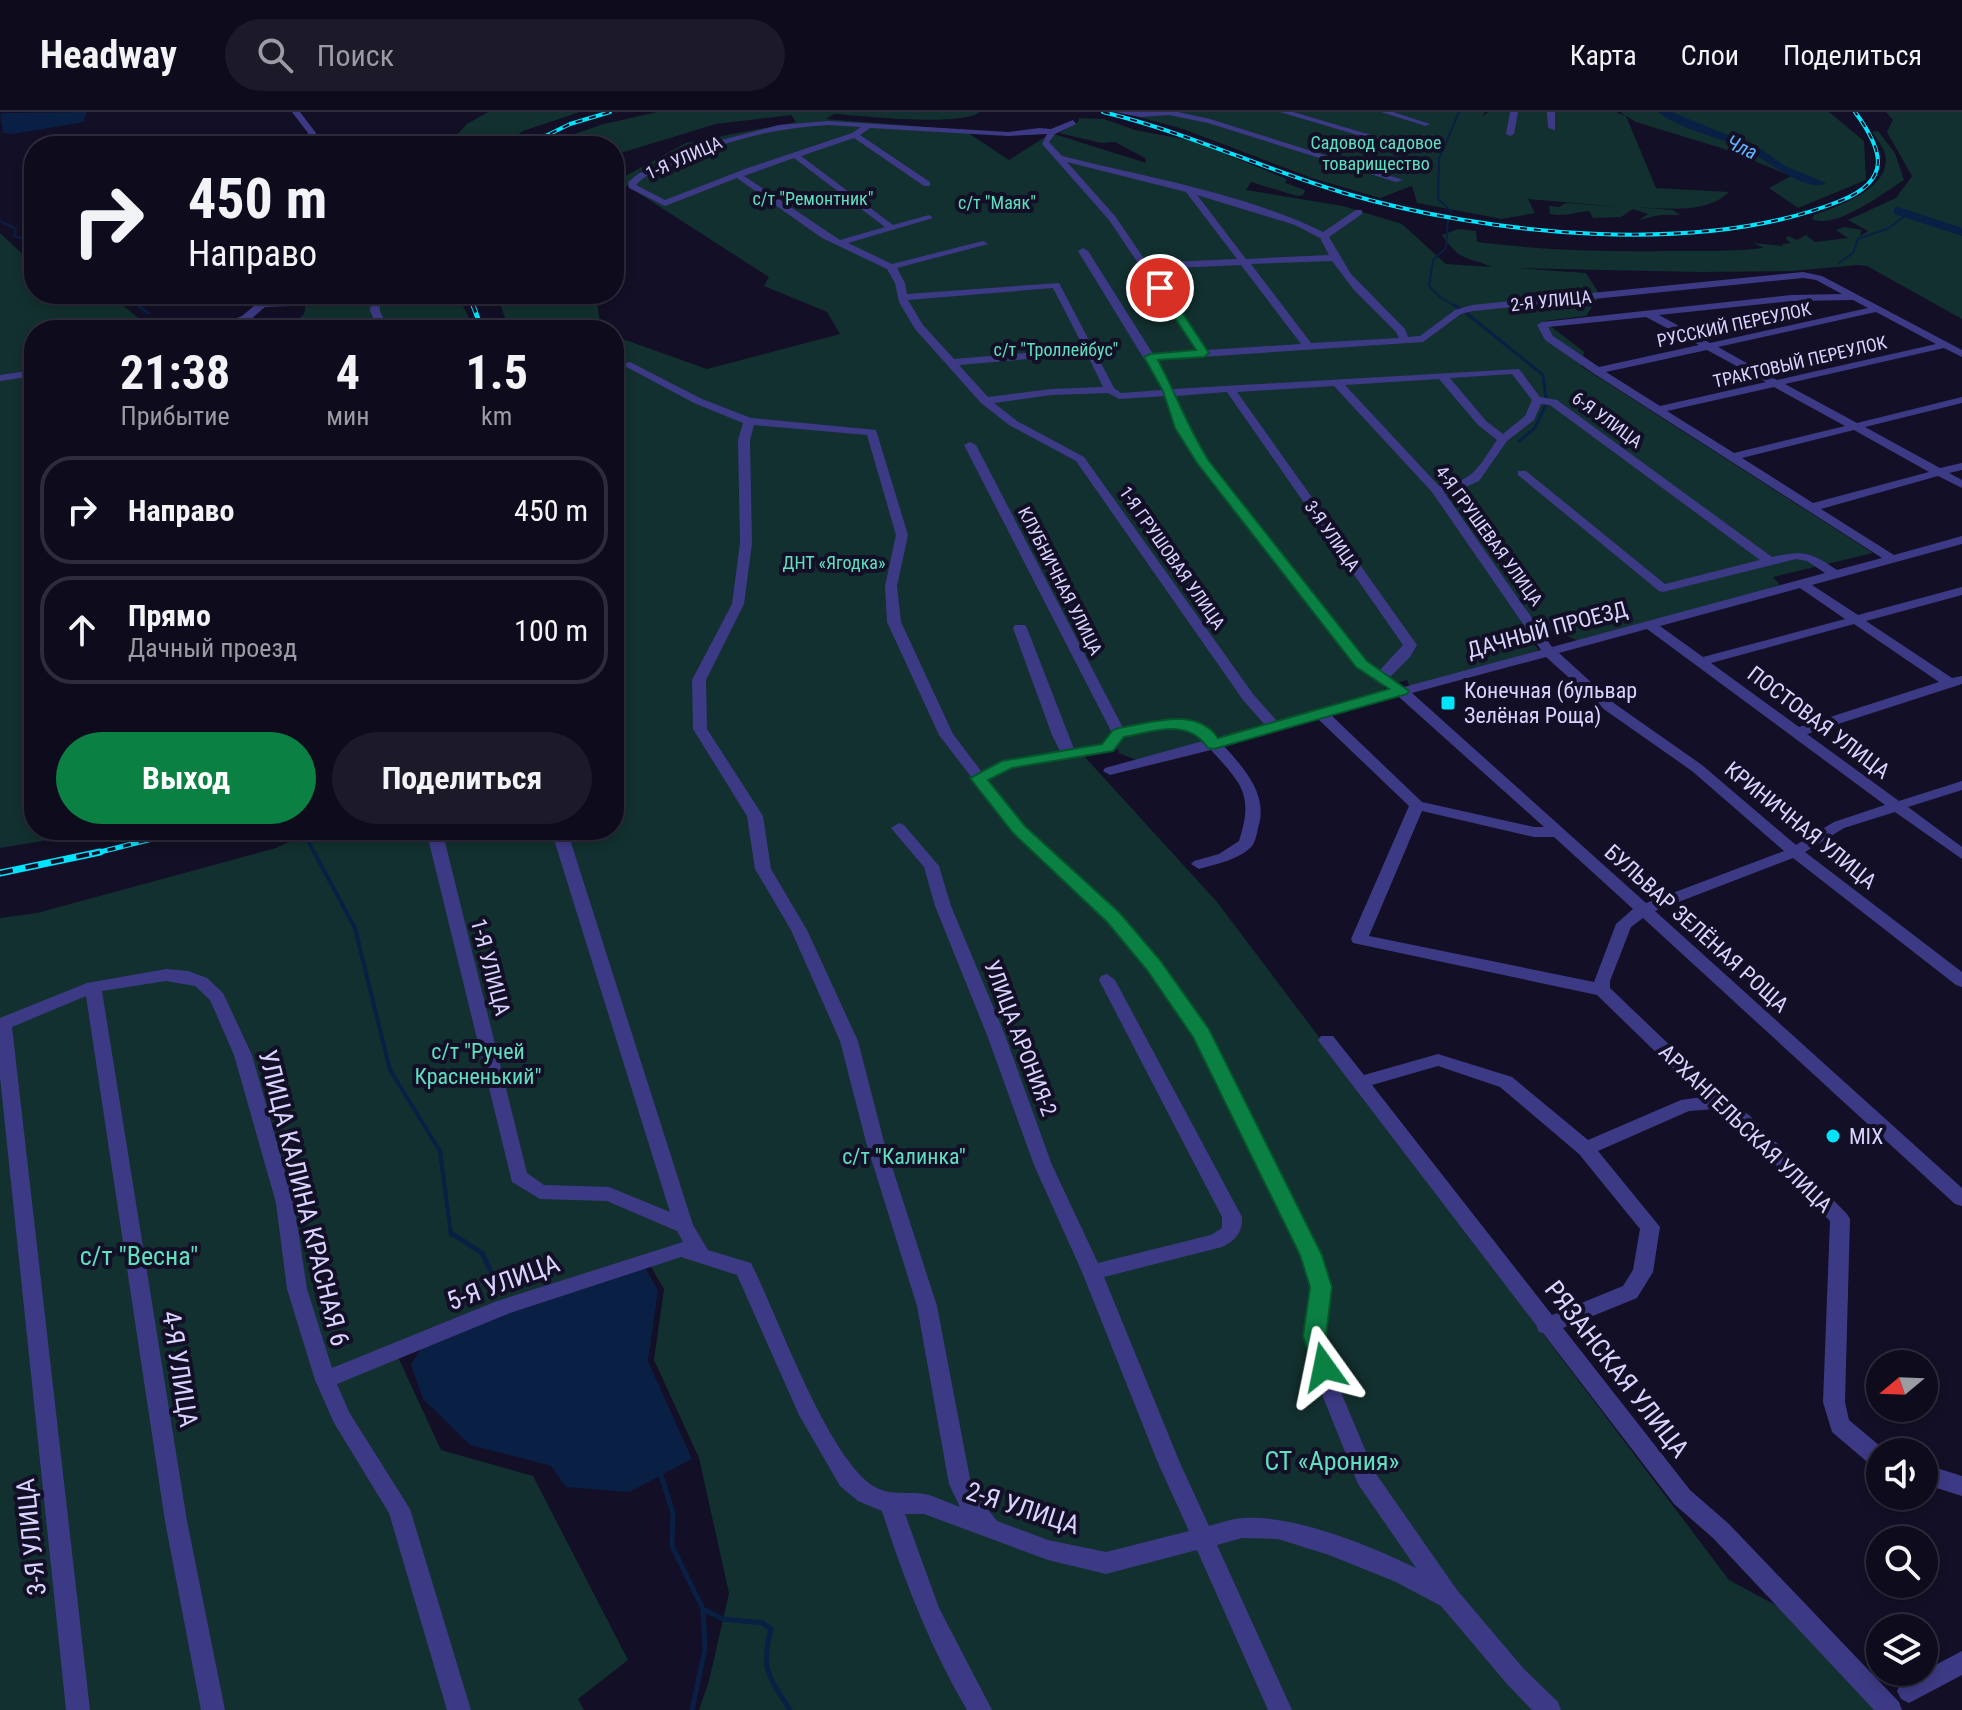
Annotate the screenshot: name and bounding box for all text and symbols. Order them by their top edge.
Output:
search box [225,19,785,91]
text: Headway [40,33,177,77]
icon: search [253,33,297,77]
text: Поиск [317,38,394,73]
text: Карта [1570,39,1637,72]
text: Слои [1681,39,1739,72]
text: Поделиться [1783,39,1922,72]
water label: Чла [1723,130,1761,164]
street label: 1-Я УЛИЦА [642,131,726,184]
park label: Садовод садовое товарищество [1311,132,1441,174]
text: 450 m [188,166,327,232]
icon: right [56,168,160,272]
park label: с/т "Ремонтник" [752,188,874,209]
park label: с/т "Маяк" [958,192,1036,213]
text: Направо [188,233,317,275]
pin [1126,254,1194,322]
icon: arrive [1138,266,1182,310]
street label: 2-Я УЛИЦА [1509,286,1593,315]
street label: РУССКИЙ ПЕРЕУЛОК [1655,298,1813,351]
street label: ТРАКТОВЫЙ ПЕРЕУЛОК [1711,331,1889,392]
park label: с/т "Троллейбус" [994,339,1118,360]
text: 21:38 [120,344,230,401]
text: 4 [336,344,360,401]
text: 1.5 [465,344,528,401]
street label: 6-Я УЛИЦА [1568,387,1647,452]
text: Прибытие [121,401,230,431]
text: мин [326,401,369,431]
text: km [481,401,512,431]
street label: 4-Я ГРУШЕВАЯ УЛИЦА [1432,462,1548,610]
street label: 1-Я ГРУШОВАЯ УЛИЦА [1115,482,1230,634]
icon: right [60,488,104,532]
text: Направо [128,493,234,528]
text: 450 m [514,493,588,528]
street label: 3-Я УЛИЦА [1300,496,1365,576]
street label: КЛУБНИЧНАЯ УЛИЦА [1014,503,1107,659]
park label: ДНТ «Ягодка» [783,552,885,573]
street label: ДАЧНЫЙ ПРОЕЗД [1464,596,1630,663]
text: Прямо [128,598,211,633]
icon: ahead [60,608,104,652]
text: 100 m [514,613,588,648]
text: Дачный проезд [128,633,297,663]
street label: ПОСТОВАЯ УЛИЦА [1743,661,1895,784]
place label: Конечная (бульвар Зелёная Роща) [1464,678,1637,729]
marker: Конечная (бульвар Зелёная Роща) [1439,694,1457,712]
button: Выход [56,732,316,824]
button: Поделиться [332,732,592,824]
street label: КРИНИЧНАЯ УЛИЦА [1720,757,1882,894]
street label: БУЛЬВАР ЗЕЛЁНАЯ РОЩА [1600,839,1794,1018]
street label: 1-Я УЛИЦА [466,916,516,1019]
street label: УЛИЦА АРОНИЯ-2 [979,957,1062,1120]
park label: с/т "Ручей Красненький" [415,1039,541,1089]
street label: АРХАНГЕЛЬСКАЯ УЛИЦА [1654,1039,1838,1218]
street label: УЛИЦА КАЛИНА КРАСНАЯ 6 [253,1047,355,1349]
place label: MIX [1849,1124,1883,1149]
marker: MIX [1824,1127,1842,1145]
park label: с/т "Калинка" [842,1144,966,1169]
park label: с/т "Весна" [80,1241,198,1271]
street label: 5-Я УЛИЦА [443,1248,563,1316]
street label: РЯЗАНСКАЯ УЛИЦА [1539,1275,1695,1463]
street label: 4-Я УЛИЦА [156,1309,204,1429]
position arrow [1282,1325,1366,1409]
north arrow [1866,1350,1938,1422]
map controls [1866,1350,1938,1686]
button: sound [1866,1438,1938,1510]
park label: СТ «Арония» [1265,1446,1399,1476]
street label: 2-Я УЛИЦА [963,1476,1083,1540]
street label: 3-Я УЛИЦА [10,1477,52,1597]
button: search [1866,1526,1938,1598]
button: layers [1866,1614,1938,1686]

